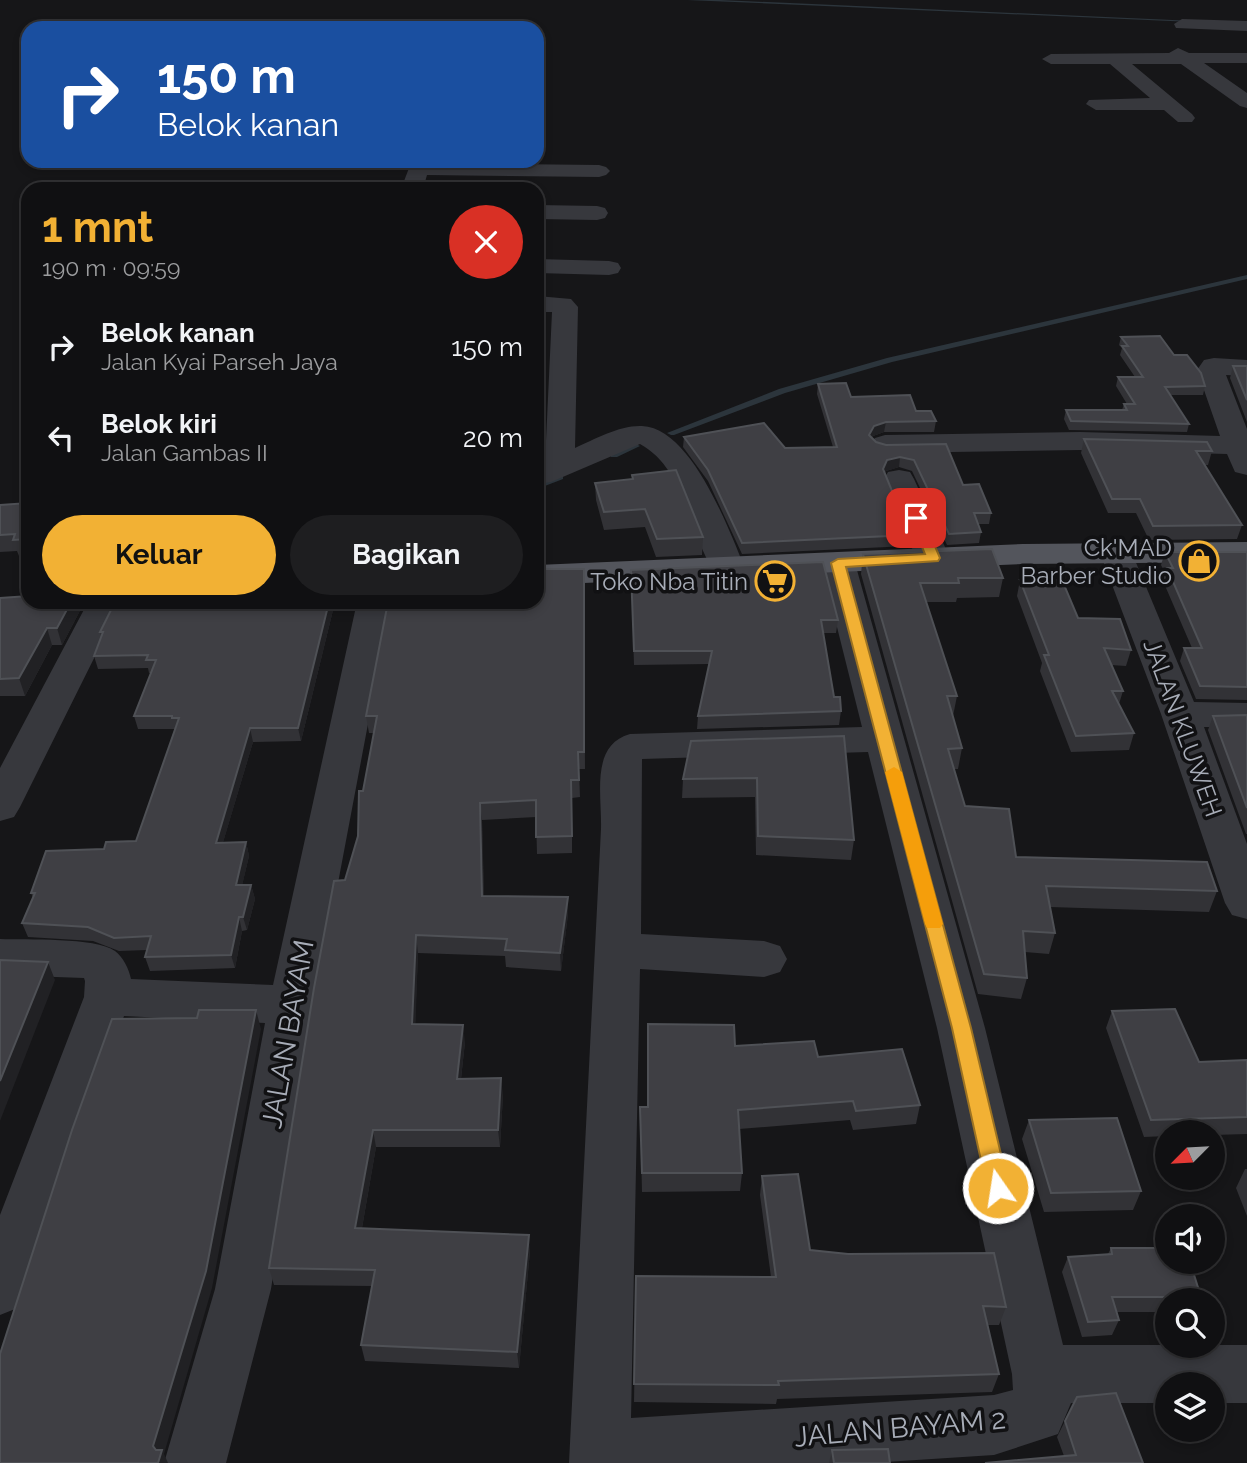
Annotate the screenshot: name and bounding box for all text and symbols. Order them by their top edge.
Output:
text: 150 m [157,47,296,104]
icon: right [42,49,133,140]
text: Belok kanan [157,106,339,143]
text: 1 mnt [42,203,153,252]
button: close [449,205,523,279]
text: 190 m · 09:59 [42,254,180,281]
text: Belok kanan [101,318,255,348]
icon: right [42,328,80,366]
text: 150 m [451,332,523,362]
text: Jalan Kyai Parseh Jaya [101,348,338,375]
text: Belok kiri [101,409,217,439]
icon: left [42,419,80,457]
text: 20 m [463,423,523,453]
text: Jalan Gambas II [101,439,268,466]
pin [886,488,946,548]
icon: arrive [897,499,935,537]
button: Keluar [42,515,276,595]
button: Bagikan [290,515,523,595]
place label: Ck'MAD Barber Studio [1021,533,1172,590]
shop icon: Ck'MAD Barber Studio [1178,540,1220,582]
supermarket icon: Toko Nba Titin [754,560,796,602]
place label: Toko Nba Titin [590,567,748,596]
street label: JALAN KLUWEH [1137,635,1229,821]
street label: JALAN BAYAM [255,937,321,1131]
north arrow [1155,1120,1225,1190]
map controls [1155,1120,1225,1442]
position arrow [961,1151,1035,1225]
button: sound [1155,1204,1225,1274]
button: search [1155,1288,1225,1358]
button: layers [1155,1372,1225,1442]
street label: JALAN BAYAM 2 [793,1402,1007,1454]

